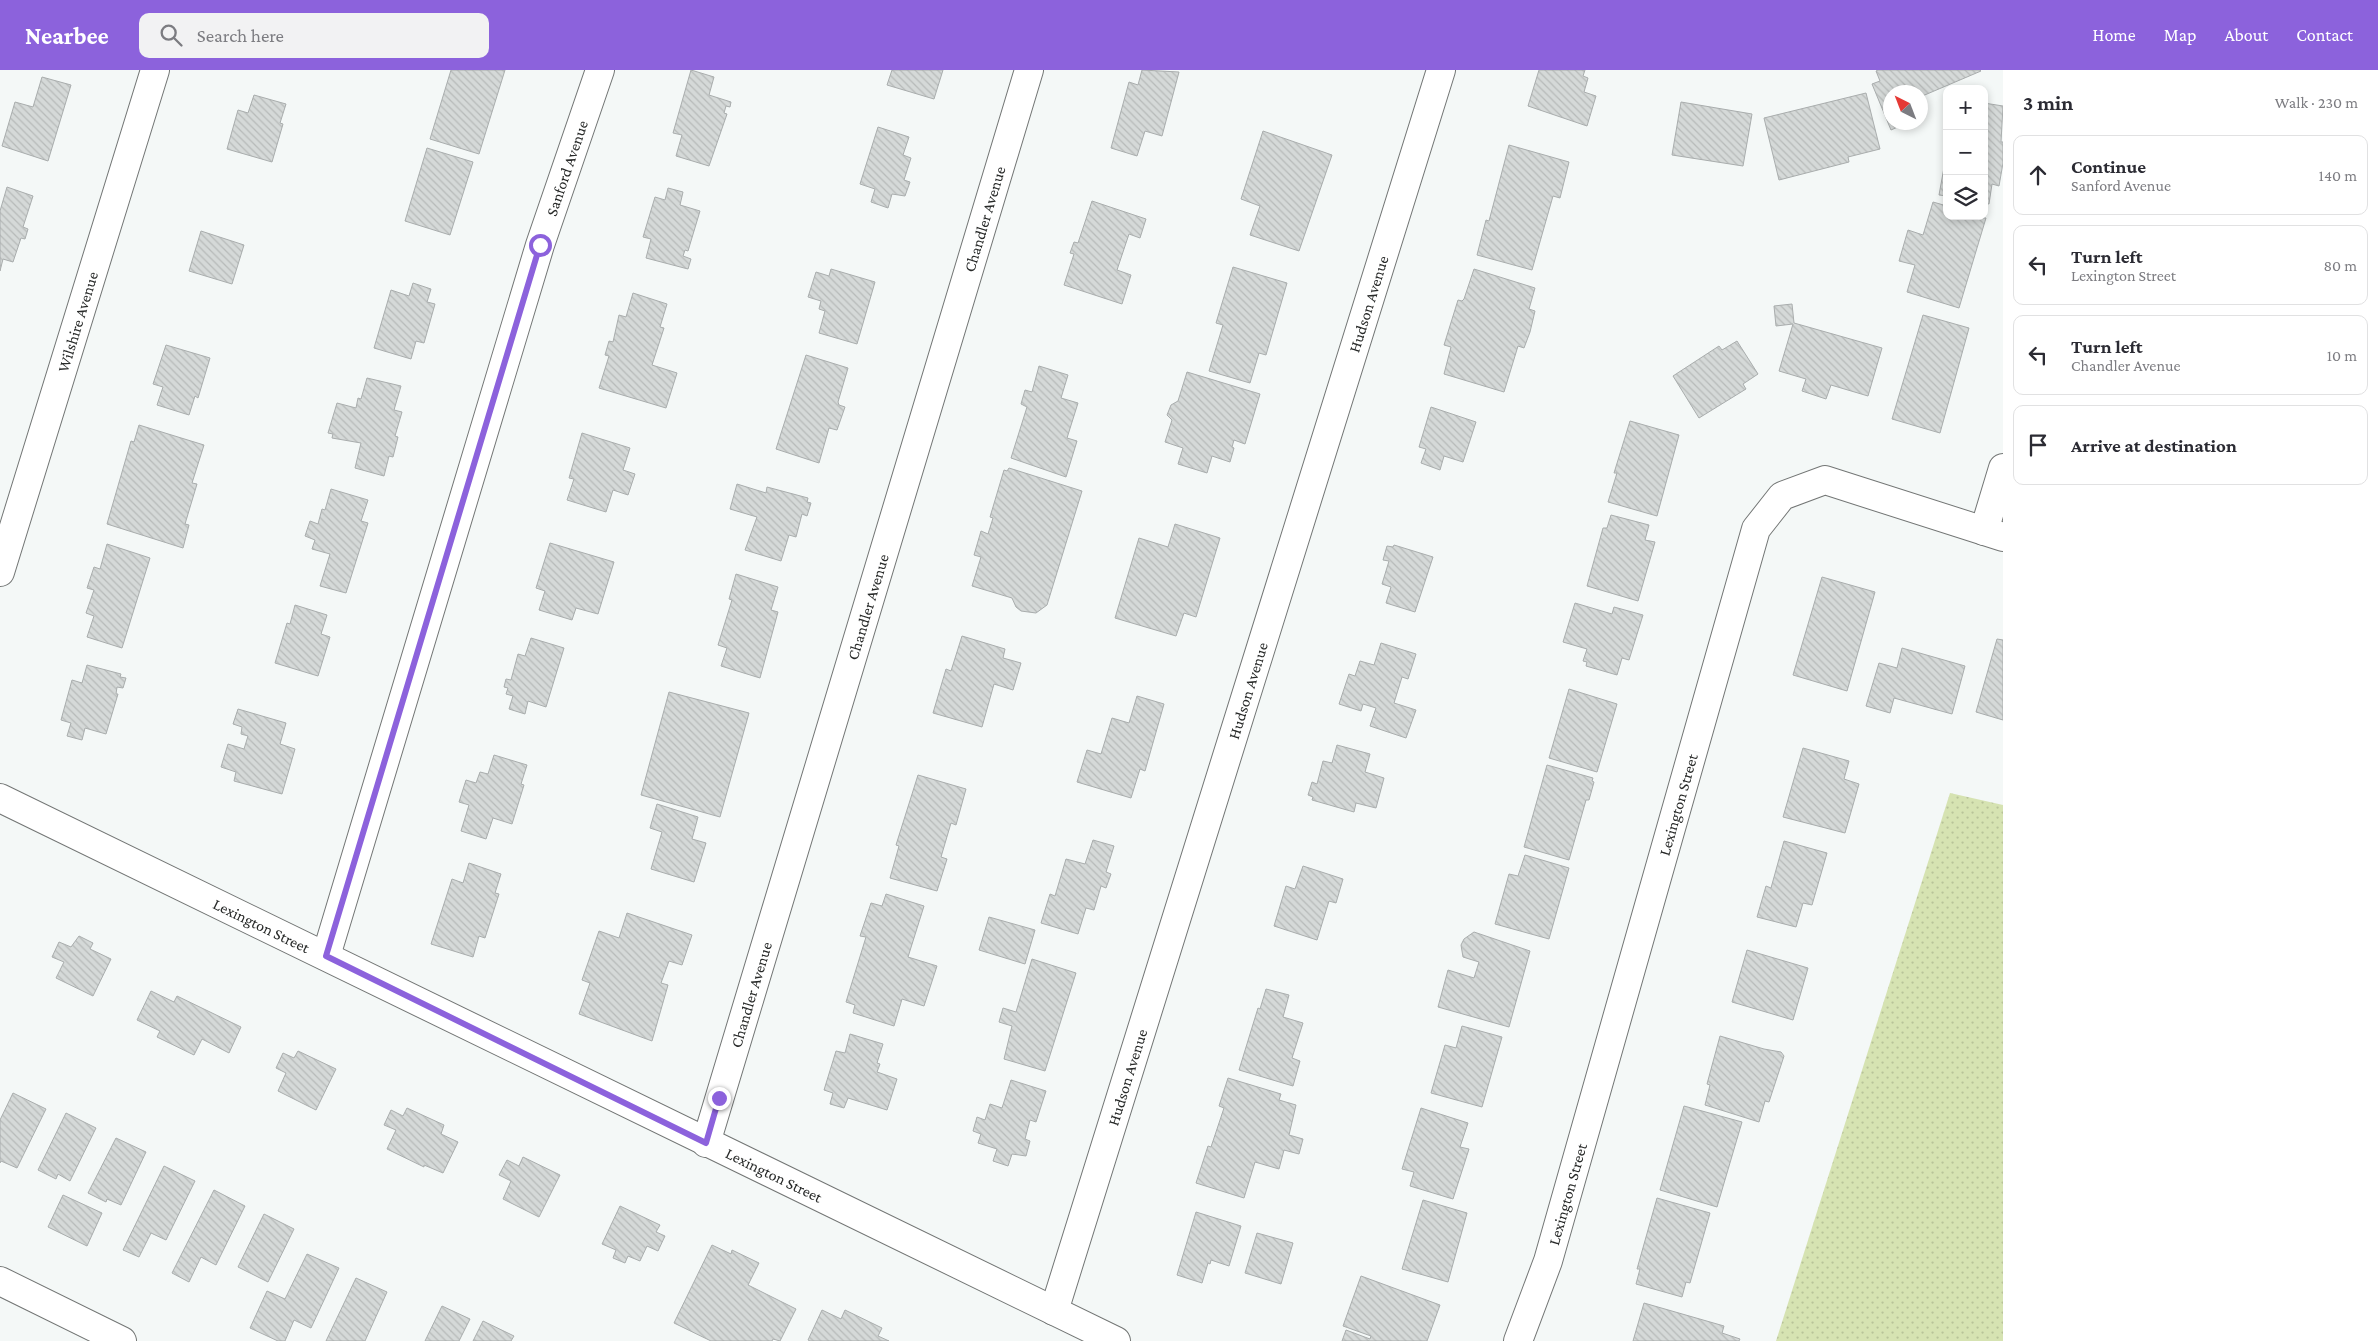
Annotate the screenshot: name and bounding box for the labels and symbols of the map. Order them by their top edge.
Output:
north arrow [1883,85,1928,130]
street label: Sanford Avenue [542,118,591,218]
street label: Chandler Avenue [960,164,1008,274]
route start [529,234,552,257]
street label: Hudson Avenue [1345,253,1391,354]
street label: Wilshire Avenue [54,269,101,374]
street label: Chandler Avenue [843,552,891,662]
street label: Hudson Avenue [1224,640,1271,741]
street label: Lexington Street [1655,751,1700,857]
street label: Lexington Street [211,895,313,956]
street label: Chandler Avenue [727,940,775,1049]
street label: Hudson Avenue [1104,1027,1150,1128]
route end [708,1087,731,1110]
street label: Lexington Street [1544,1141,1590,1247]
street label: Lexington Street [723,1144,826,1206]

